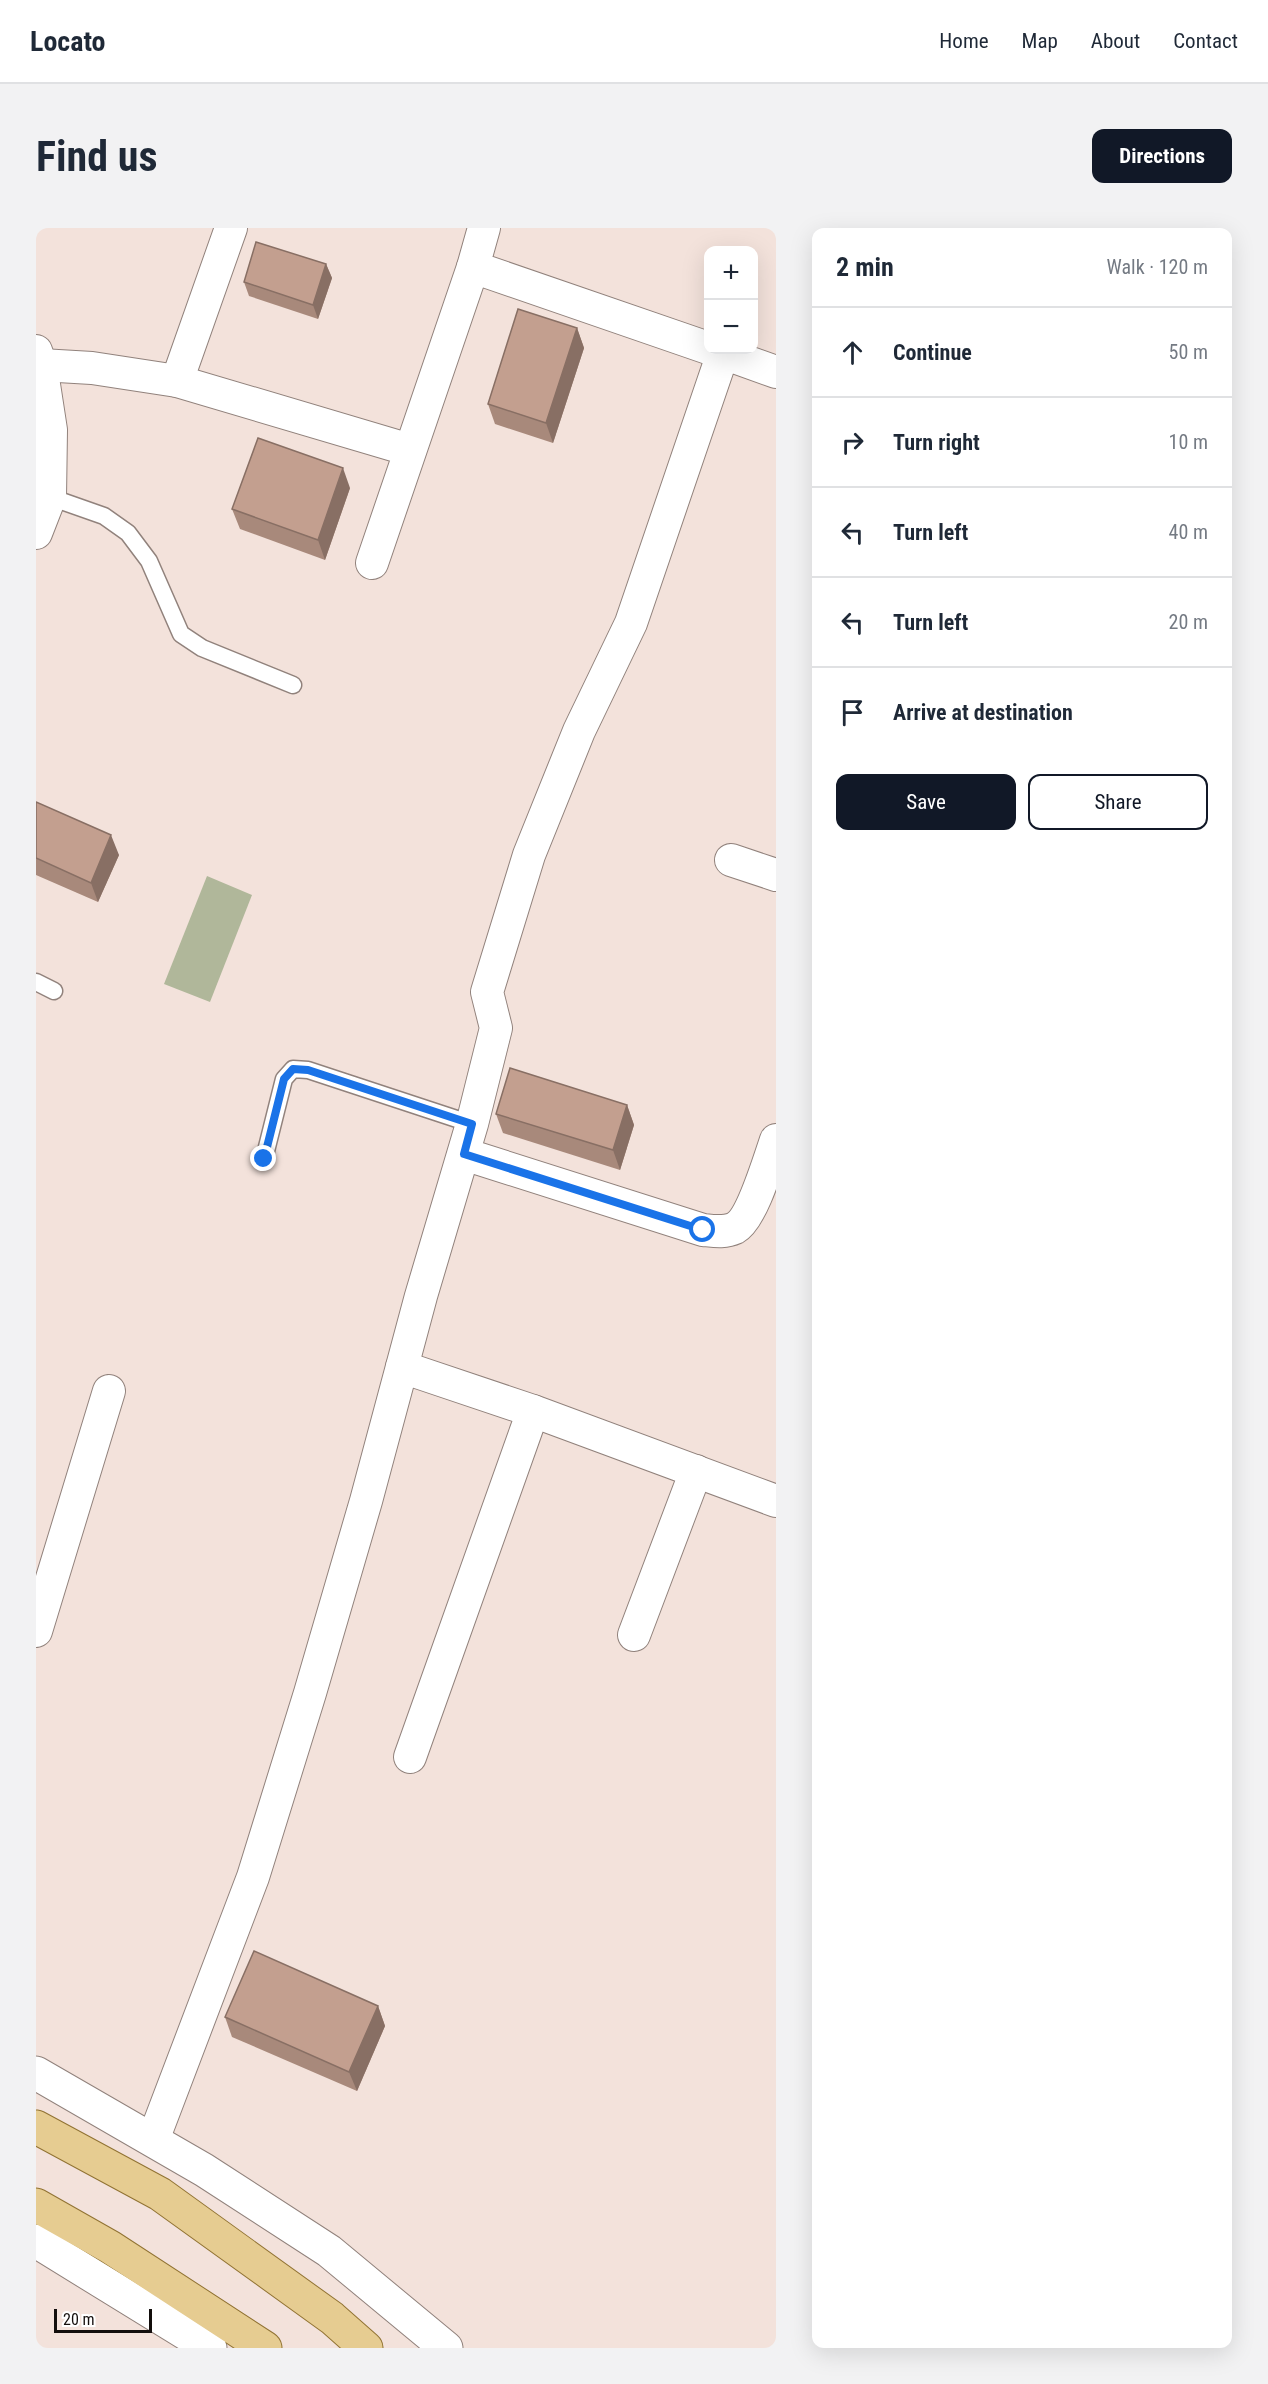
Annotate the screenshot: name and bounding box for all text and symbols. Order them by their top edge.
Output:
text: Locato [30,25,106,58]
text: Home [939,29,989,53]
text: Map [1022,29,1058,53]
text: About [1091,29,1140,53]
text: Contact [1173,29,1238,53]
button: Directions [1092,129,1232,183]
text: Find us [36,132,157,181]
map controls [704,246,758,354]
button: + [704,246,758,300]
text: 2 min [836,252,894,282]
text: Walk · 120 m [1107,255,1208,279]
button: − [704,300,758,354]
icon: ahead [836,336,869,369]
text: Continue [893,340,972,365]
text: 50 m [1169,340,1208,364]
icon: right [836,426,869,459]
text: Turn right [893,430,980,455]
text: 10 m [1169,430,1208,454]
icon: left [836,516,869,549]
text: Turn left [893,520,968,545]
text: 40 m [1169,520,1208,544]
icon: left [836,606,869,639]
text: Turn left [893,610,968,635]
text: 20 m [1169,610,1208,634]
icon: arrive [836,696,869,729]
text: Arrive at destination [893,700,1073,725]
button: Save [836,774,1016,830]
button: Share [1028,774,1208,830]
route end [250,1145,276,1171]
route start [689,1216,715,1242]
scale bar [54,2306,152,2334]
text: 20 m [63,2310,95,2329]

